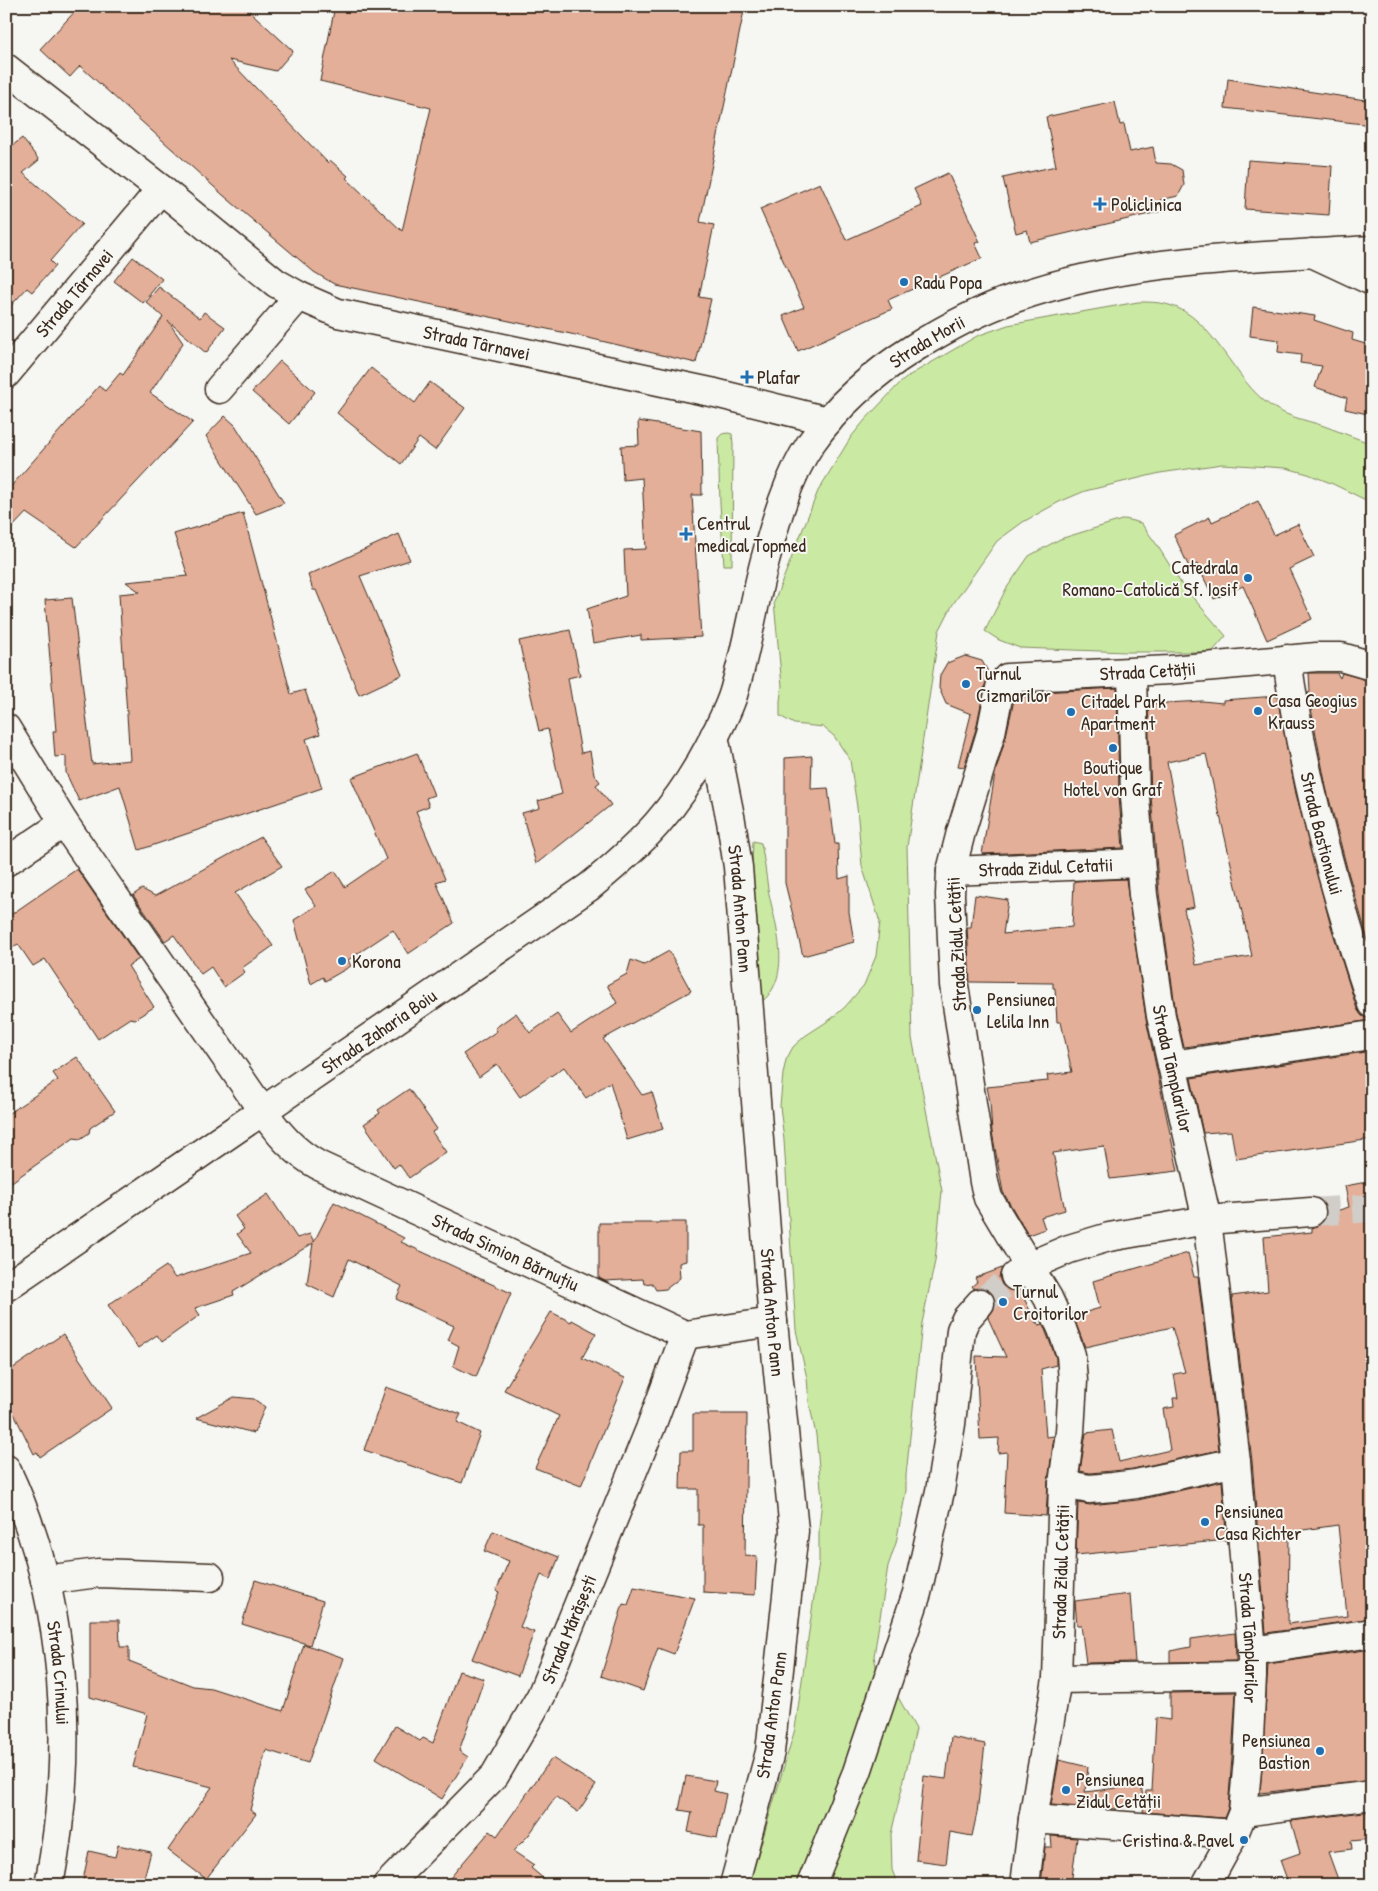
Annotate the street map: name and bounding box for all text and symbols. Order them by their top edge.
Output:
place label: Policlinica [1111,191,1182,217]
marker: Policlinica [1093,197,1107,211]
street label: Strada Târnavei [29,243,119,343]
place label: Radu Popa [914,269,982,295]
marker: Radu Popa [898,276,910,288]
street label: Strada Morii [884,308,969,374]
street label: Strada Târnavei [421,318,533,366]
place label: Plafar [757,364,801,390]
marker: Plafar [741,371,753,383]
place label: Centrul medical Topmed [697,510,807,558]
marker: Centrul medical Topmed [679,527,693,541]
place label: Catedrala Romano-Catolică Sf. Iosif [1062,554,1239,602]
marker: Catedrala Romano-Catolică Sf. Iosif [1242,572,1254,584]
street label: Strada Cetății [1099,655,1197,686]
place label: Turnul Cizmarilor [976,660,1051,708]
marker: Turnul Cizmarilor [960,678,972,690]
place label: Casa Geogius Krauss [1268,687,1357,735]
place label: Citadel Park Apartment [1081,688,1166,736]
marker: Casa Geogius Krauss [1252,705,1264,717]
marker: Citadel Park Apartment [1065,706,1077,718]
marker: Boutique Hotel von Graf [1107,742,1119,754]
place label: Boutique Hotel von Graf [1064,754,1163,802]
street label: Strada Bastionului [1294,770,1350,898]
street label: Strada Anton Pann [722,843,759,974]
street label: Strada Zidul Cetatii [978,851,1114,883]
street label: Strada Zidul Cetății [939,876,973,1012]
place label: Korona [352,948,401,974]
marker: Korona [336,955,348,967]
street label: Strada Zaharia Boiu [316,982,442,1080]
place label: Pensiunea Lelila Inn [987,986,1056,1034]
street label: Strada Tâmplarilor [1147,1003,1200,1136]
marker: Pensiunea Lelila Inn [971,1004,983,1016]
street label: Strada Simion Bărnuțiu [428,1207,584,1297]
street label: Strada Anton Pann [754,1248,791,1378]
place label: Turnul Croitorilor [1013,1278,1089,1326]
marker: Turnul Croitorilor [997,1296,1009,1308]
place label: Pensiunea Casa Richter [1215,1498,1302,1546]
street label: Strada Zidul Cetății [1045,1504,1075,1639]
marker: Pensiunea Casa Richter [1199,1516,1211,1528]
street label: Strada Mărășești [534,1570,602,1688]
street label: Strada Tâmplarilor [1232,1572,1265,1704]
street label: Strada Crinului [41,1619,76,1725]
street label: Strada Anton Pann [749,1650,793,1780]
place label: Pensiunea Bastion [1242,1727,1311,1775]
marker: Pensiunea Bastion [1314,1745,1326,1757]
place label: Pensiunea Zidul Cetății [1076,1766,1161,1814]
marker: Pensiunea Zidul Cetății [1060,1784,1072,1796]
place label: Cristina & Pavel [1122,1827,1235,1853]
marker: Cristina & Pavel [1238,1834,1250,1846]

